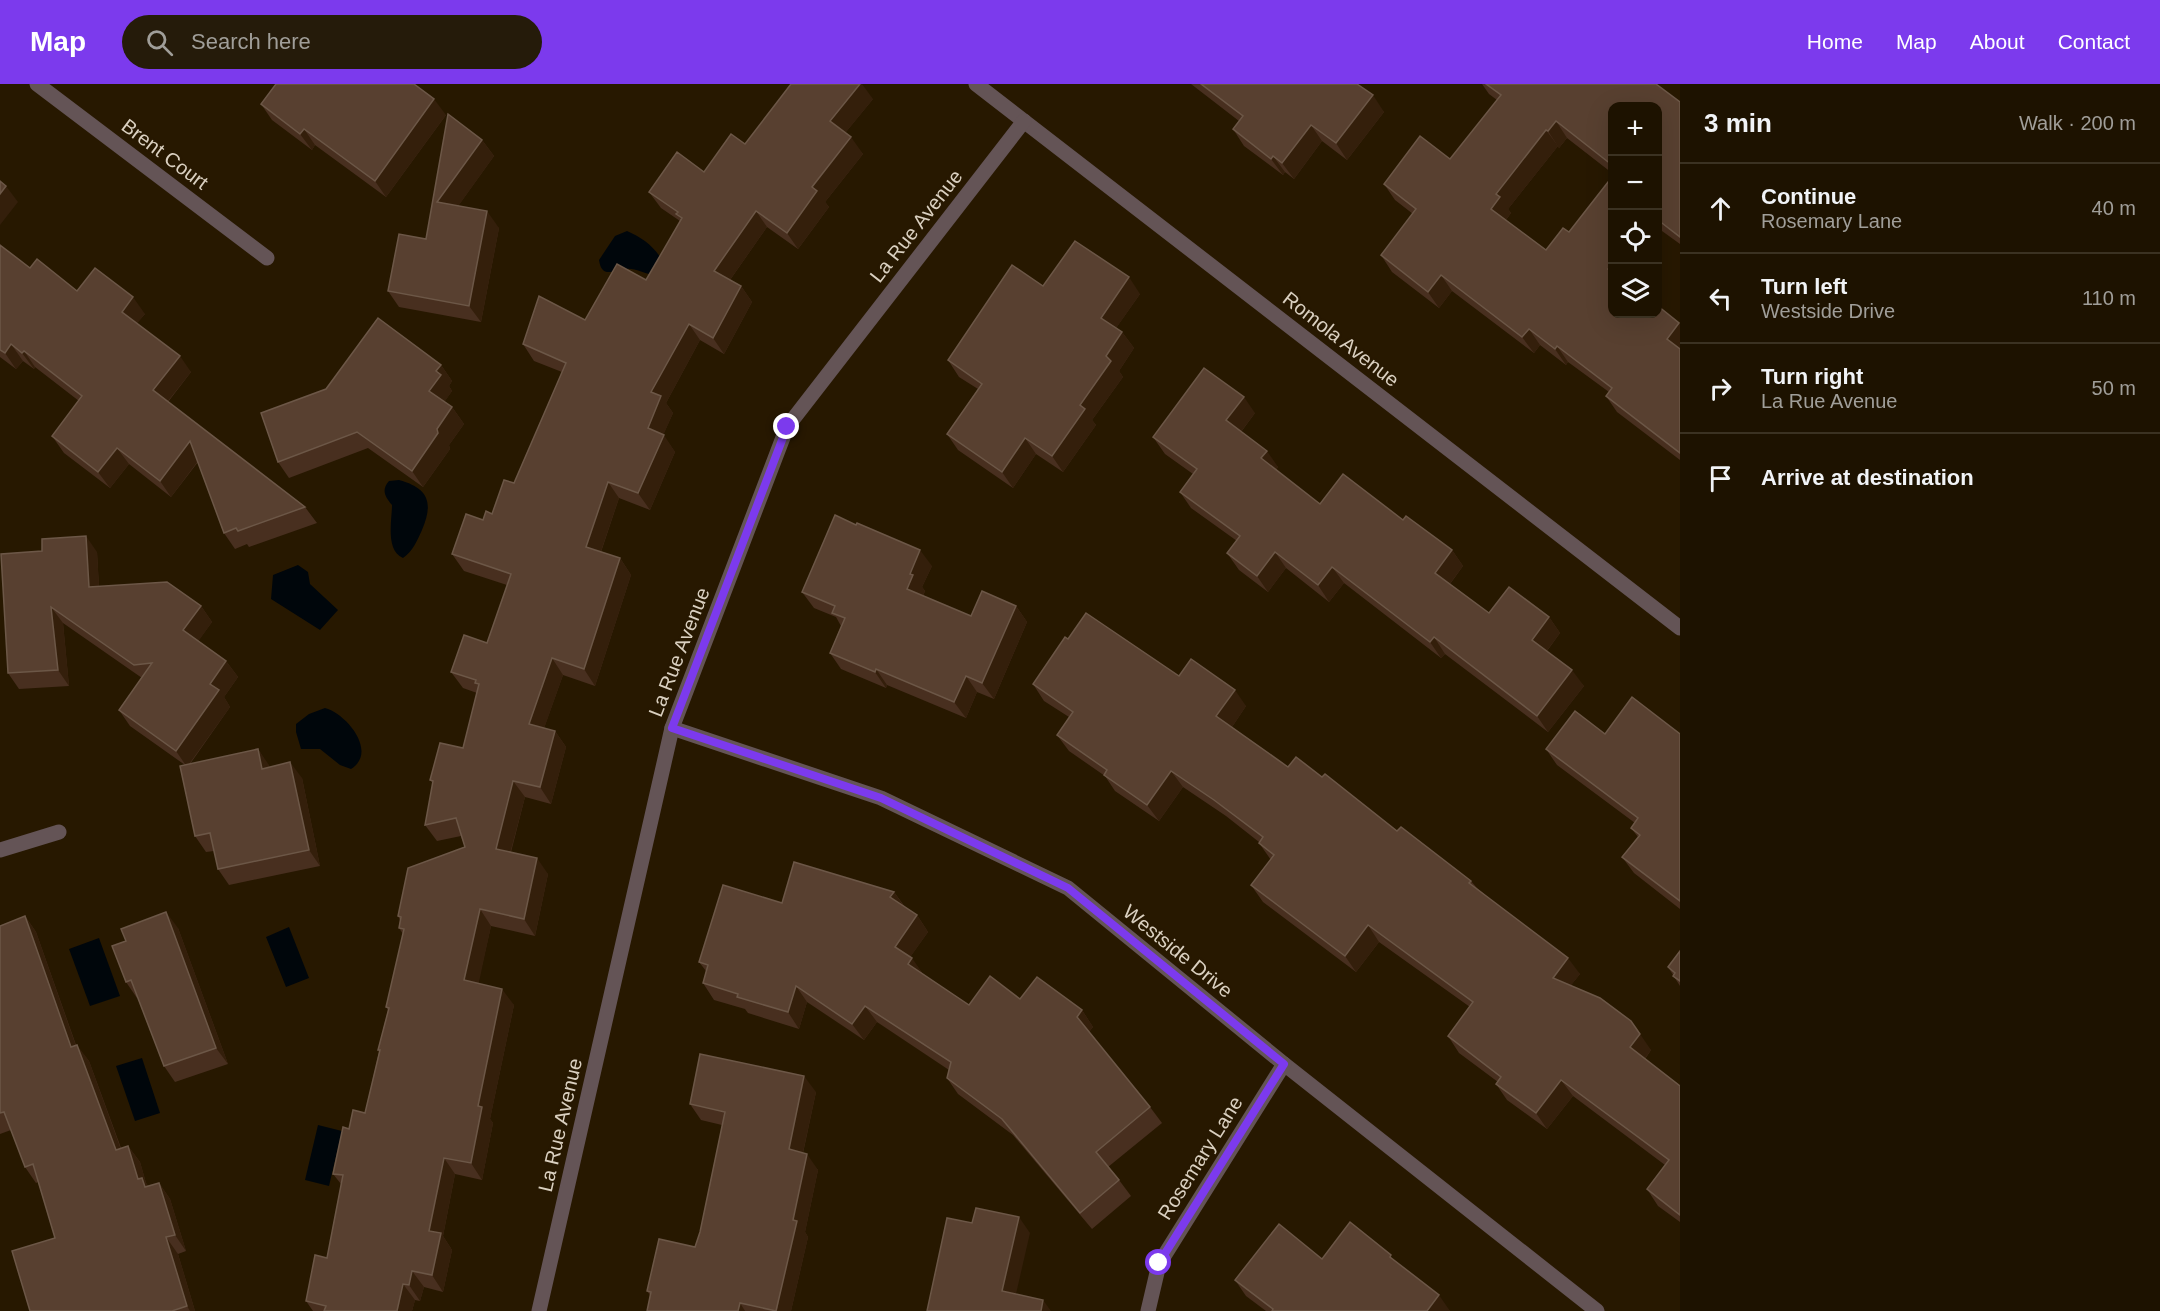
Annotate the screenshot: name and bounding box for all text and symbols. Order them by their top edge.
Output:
search box [122,15,542,69]
text: Map [30,26,86,57]
icon: search [143,26,176,59]
text: Search here [191,29,311,54]
text: Home [1807,30,1863,53]
text: Map [1896,30,1937,53]
text: About [1970,30,2025,53]
text: Contact [2058,30,2130,53]
map controls [1608,102,1662,318]
button: + [1608,102,1662,156]
text: 3 min [1704,108,1772,138]
text: Walk · 200 m [2019,112,2136,134]
street label: Brent Court [118,114,213,194]
button: − [1608,156,1662,210]
street label: La Rue Avenue [865,165,967,287]
text: Continue [1761,184,1856,209]
icon: ahead [1704,192,1737,225]
text: 40 m [2092,197,2136,219]
button: locate [1608,210,1662,264]
text: Rosemary Lane [1761,210,1902,232]
button: layers [1608,264,1662,318]
text: Turn left [1761,274,1847,299]
icon: left [1704,282,1737,315]
street label: Romola Avenue [1279,287,1403,391]
text: 110 m [2082,287,2136,309]
text: Westside Drive [1761,300,1895,322]
text: Turn right [1761,364,1863,389]
icon: right [1704,372,1737,405]
text: 50 m [2092,377,2136,399]
text: La Rue Avenue [1761,390,1897,412]
route end [773,413,799,439]
icon: arrive [1704,462,1737,495]
text: Arrive at destination [1761,465,1974,490]
street label: La Rue Avenue [644,584,714,720]
street label: Westside Drive [1119,900,1237,1002]
street label: La Rue Avenue [534,1056,586,1194]
street label: Rosemary Lane [1153,1092,1247,1224]
route start [1145,1249,1171,1275]

